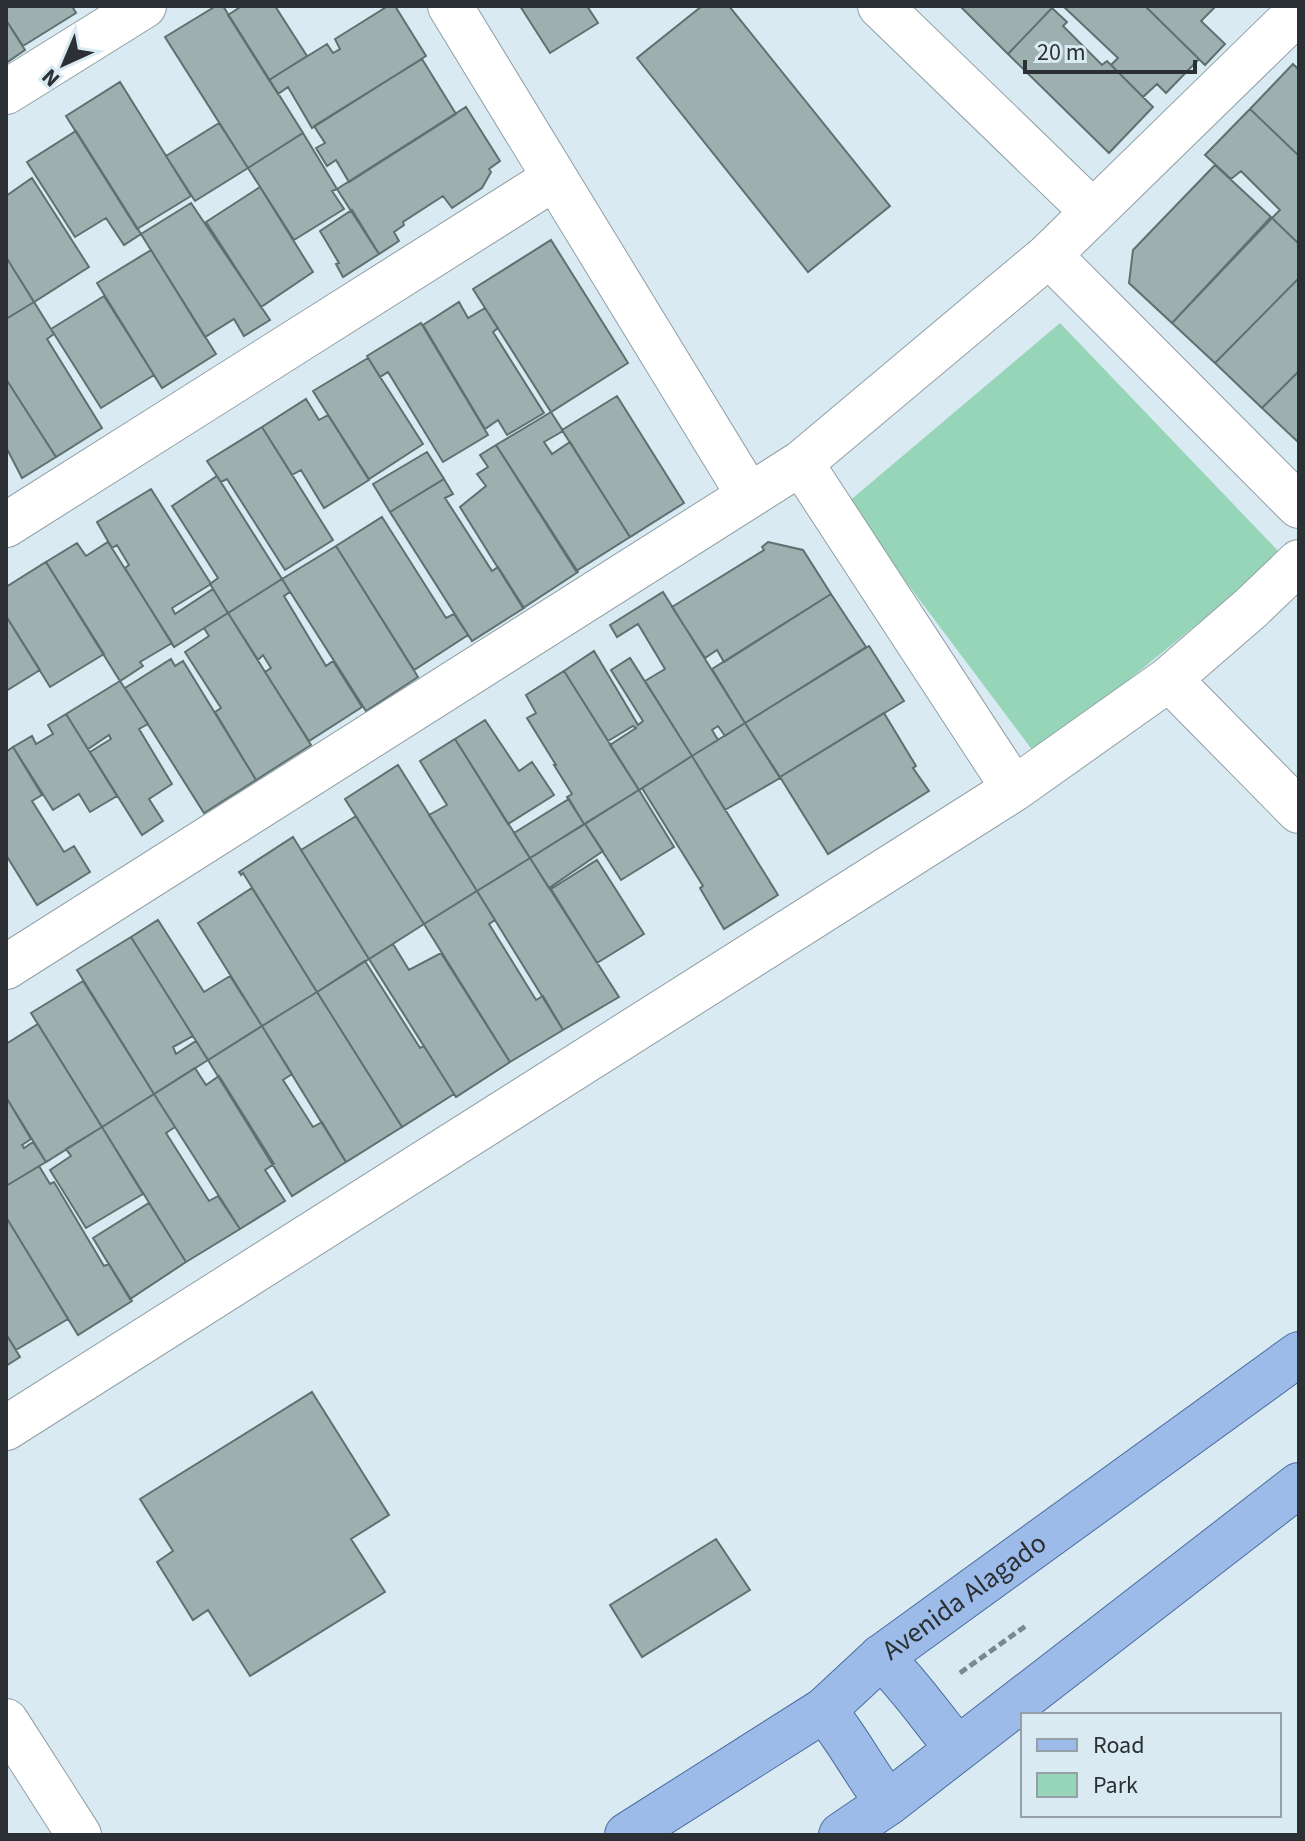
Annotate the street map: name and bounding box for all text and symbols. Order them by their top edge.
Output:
north arrow [24,24,104,104]
scale bar [1025,24,1195,74]
text: 20 m [1037,35,1086,70]
text: N [34,61,67,94]
street label: Avenida Alagado [874,1523,1055,1670]
legend [1021,1713,1281,1817]
text: Road [1093,1728,1145,1763]
text: Park [1093,1768,1138,1803]

